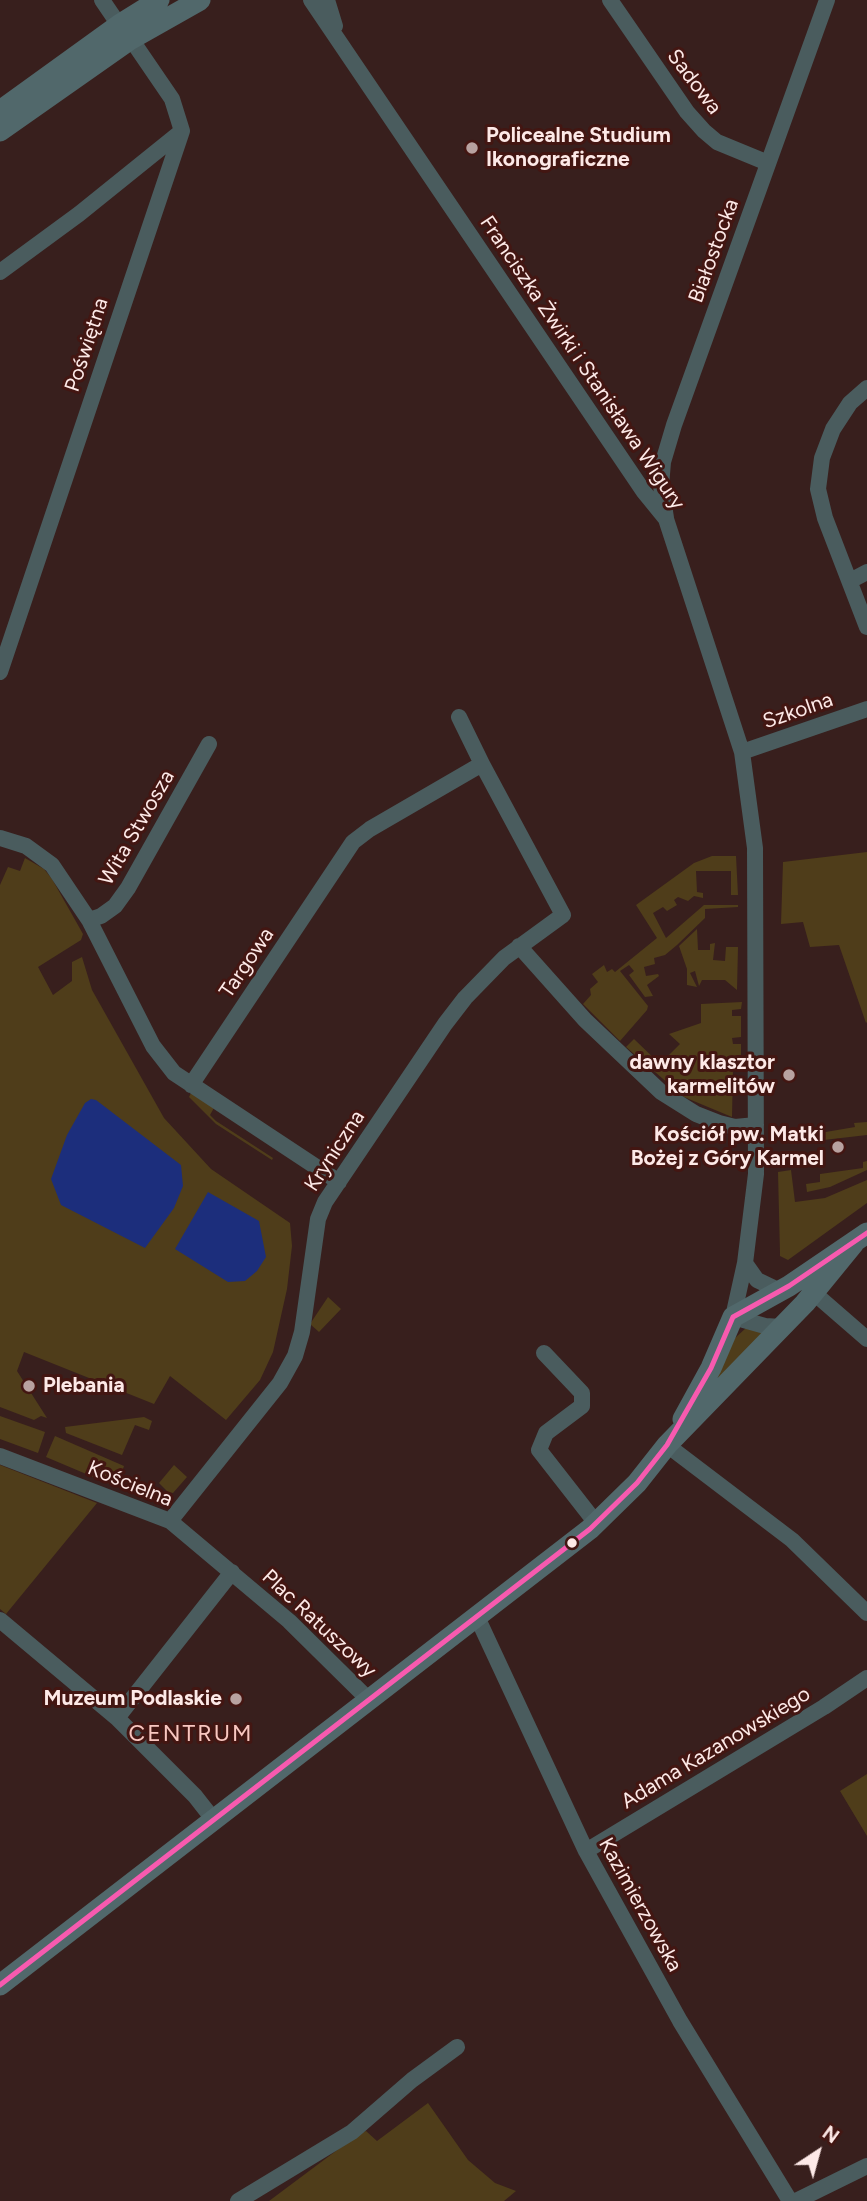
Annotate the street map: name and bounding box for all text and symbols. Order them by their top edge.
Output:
street label: Sadowa [661,45,727,119]
place label: Policealne Studium Ikonograficzne [486,123,671,173]
marker: Policealne Studium Ikonograficzne [464,140,480,156]
street label: Białostocka [684,196,744,306]
street label: Franciszka Żwirki i Stanisława Wigury [474,211,690,515]
street label: Poświętna [60,295,114,395]
street label: Szkolna [760,687,836,735]
street label: Wita Stwosza [94,766,180,890]
street label: Targowa [214,923,280,1003]
place label: dawny klasztor karmelitów [629,1050,775,1100]
marker: dawny klasztor karmelitów [781,1067,797,1083]
street label: Kryniczna [299,1106,371,1196]
place label: Kościół pw. Matki Bożej z Góry Karmel [631,1122,824,1172]
marker: Kościół pw. Matki Bożej z Góry Karmel [830,1139,846,1155]
place label: Plebania [43,1373,125,1399]
marker: Plebania [21,1378,37,1394]
street label: Kościelna [84,1456,176,1512]
unlabelled marker [565,1536,579,1550]
street label: Plac Ratuszowy [257,1565,381,1683]
street label: Adama Kazanowskiego [617,1682,815,1814]
place label: Muzeum Podlaskie [43,1686,222,1712]
marker: Muzeum Podlaskie [228,1691,244,1707]
district label: CENTRUM [129,1720,253,1748]
street label: Kazimierzowska [593,1834,687,1976]
north arrow [783,2117,853,2187]
text: N [818,2121,843,2148]

